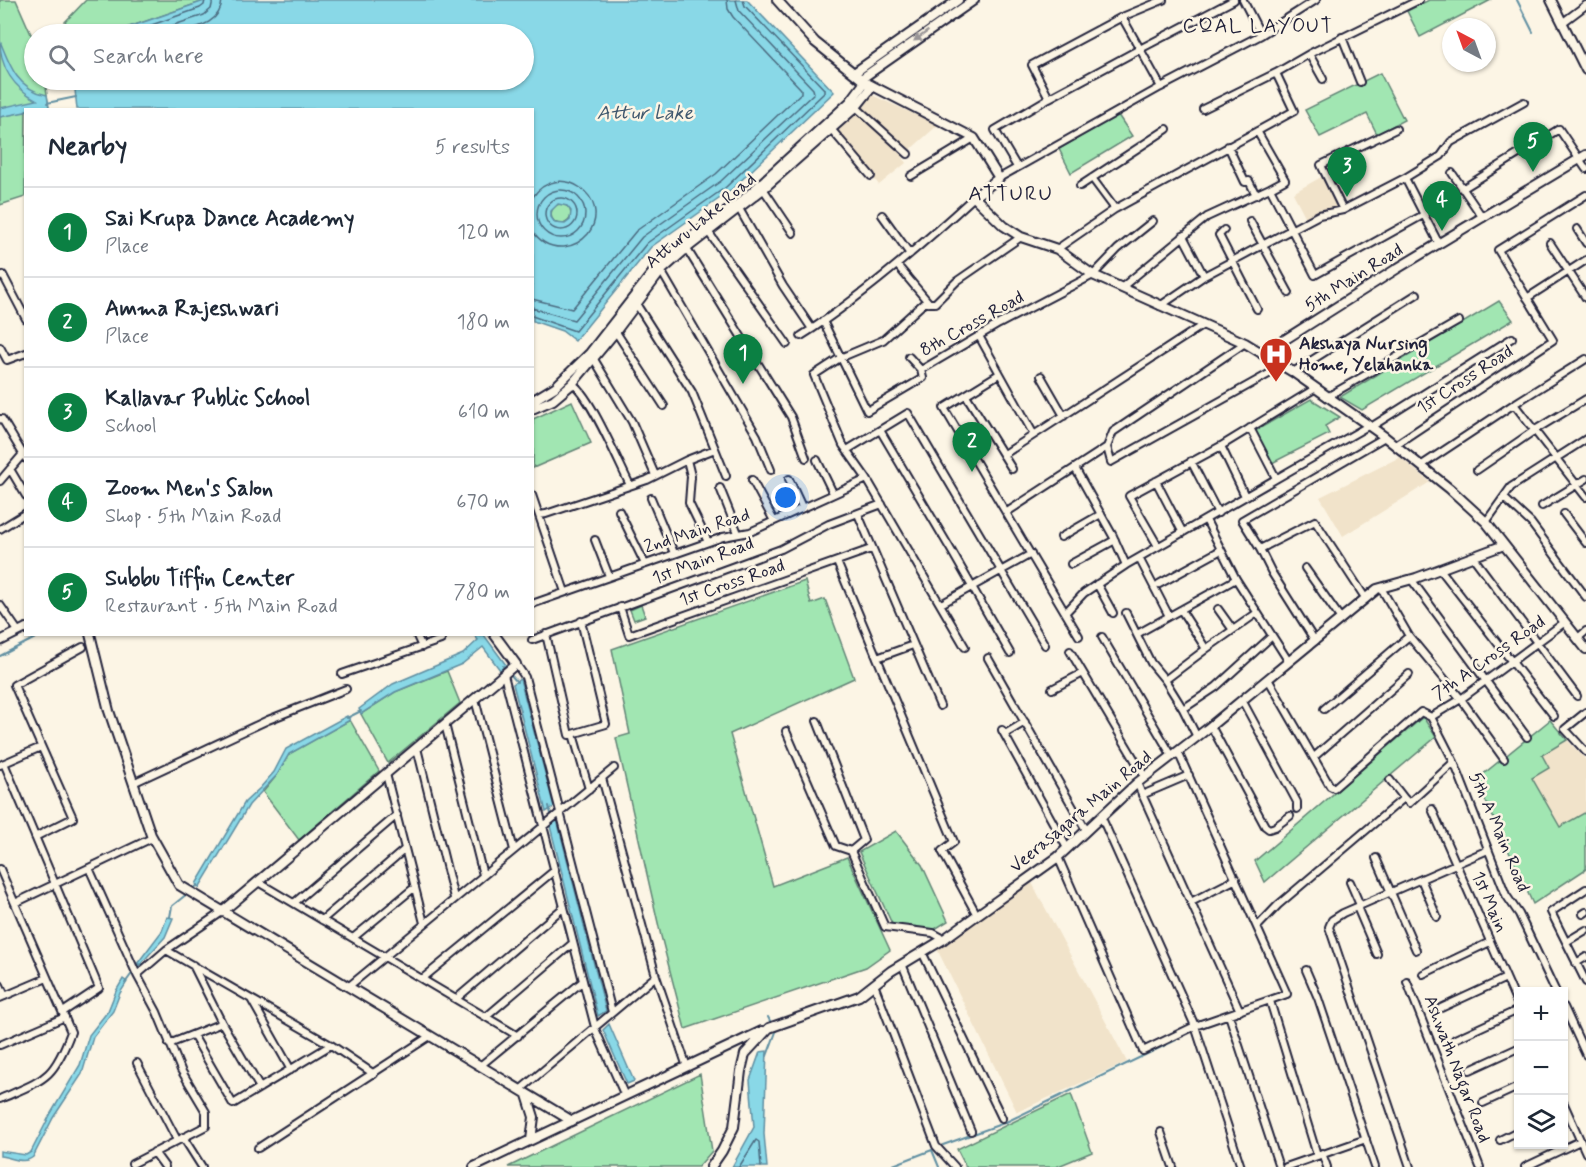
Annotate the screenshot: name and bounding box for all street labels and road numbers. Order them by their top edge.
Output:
street label: Atturu Lake Road [641,168,761,274]
street label: 5th Main Road [1300,238,1408,318]
street label: 8th Cross Road [916,286,1028,362]
street label: 1st Cross Road [1412,340,1518,420]
street label: 2nd Main Road [641,503,753,559]
street label: 1st Main Road [649,532,757,590]
street label: 1st Cross Road [676,554,788,612]
street label: 7th A Cross Road [1428,610,1550,706]
street label: Veerasagara Main Road [1005,745,1157,879]
street label: 5th A Main Road [1463,768,1535,896]
street label: 1st Main [1465,868,1513,936]
street label: Ashwath Nagar Road [1416,992,1496,1147]

